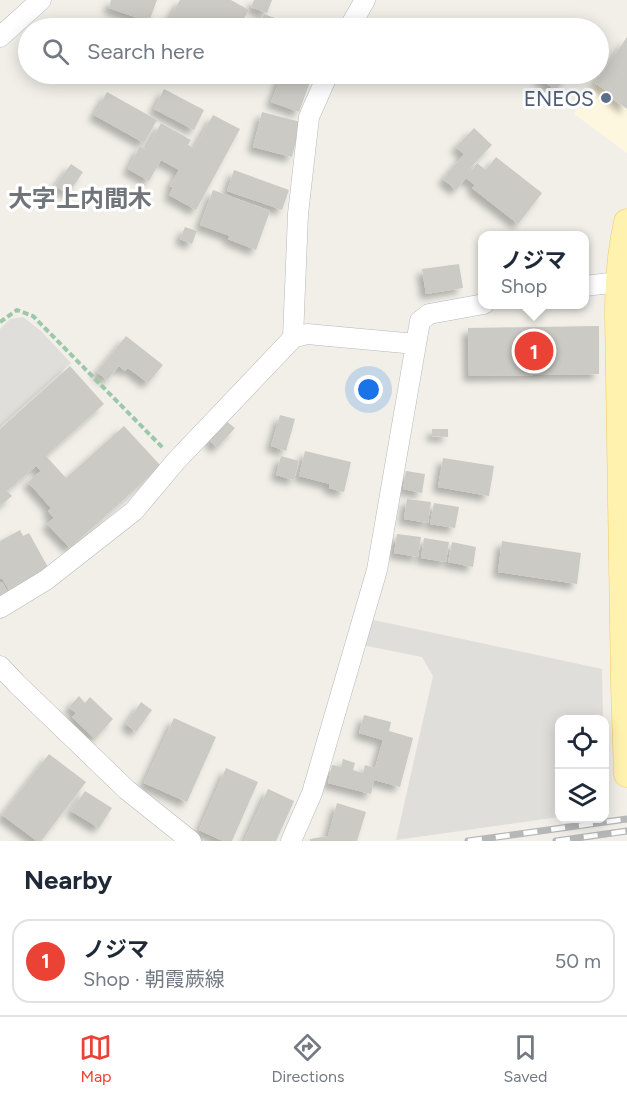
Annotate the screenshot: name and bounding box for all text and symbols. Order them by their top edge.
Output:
search box [18,18,609,84]
icon: search [39,35,72,68]
text: Search here [87,38,205,65]
place label: ENEOS [524,86,594,111]
marker: ENEOS [599,91,613,105]
district label: 大字上内間木 [8,184,152,213]
popup [478,231,589,309]
text: ノジマ [500,247,567,274]
text: Shop [500,274,547,298]
pin: 1 [514,328,554,374]
your location [354,375,383,404]
map controls [555,715,609,823]
button: locate [555,715,609,769]
button: layers [555,769,609,823]
text: Nearby [24,864,112,896]
text: ノジマ [83,936,149,963]
text: 1 [41,949,50,973]
text: 50 m [555,949,601,973]
text: Shop · 朝霞蕨線 [83,967,225,991]
tab: Map [79,1031,112,1086]
tab: Directions [271,1031,344,1086]
tab: Saved [503,1031,548,1086]

